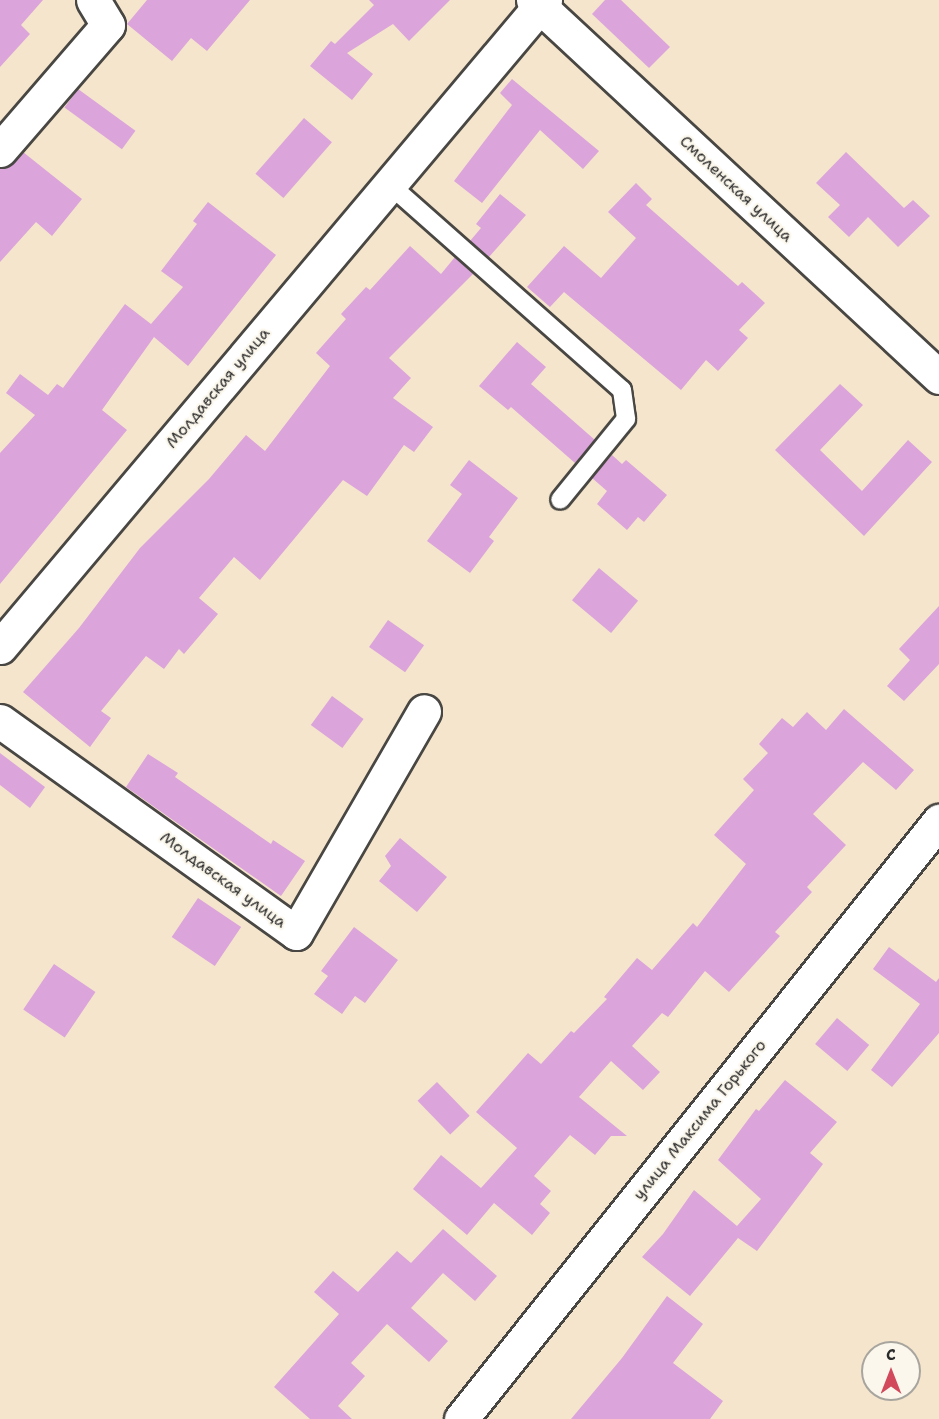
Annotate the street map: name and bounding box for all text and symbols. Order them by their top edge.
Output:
street label: Смоленская улица [676,132,796,246]
street label: Молдавская улица [162,324,274,452]
street label: Молдавская улица [156,828,290,932]
street label: улица Максима Горького [629,1036,771,1204]
north arrow [861,1341,921,1401]
text: С [886,1344,896,1365]

